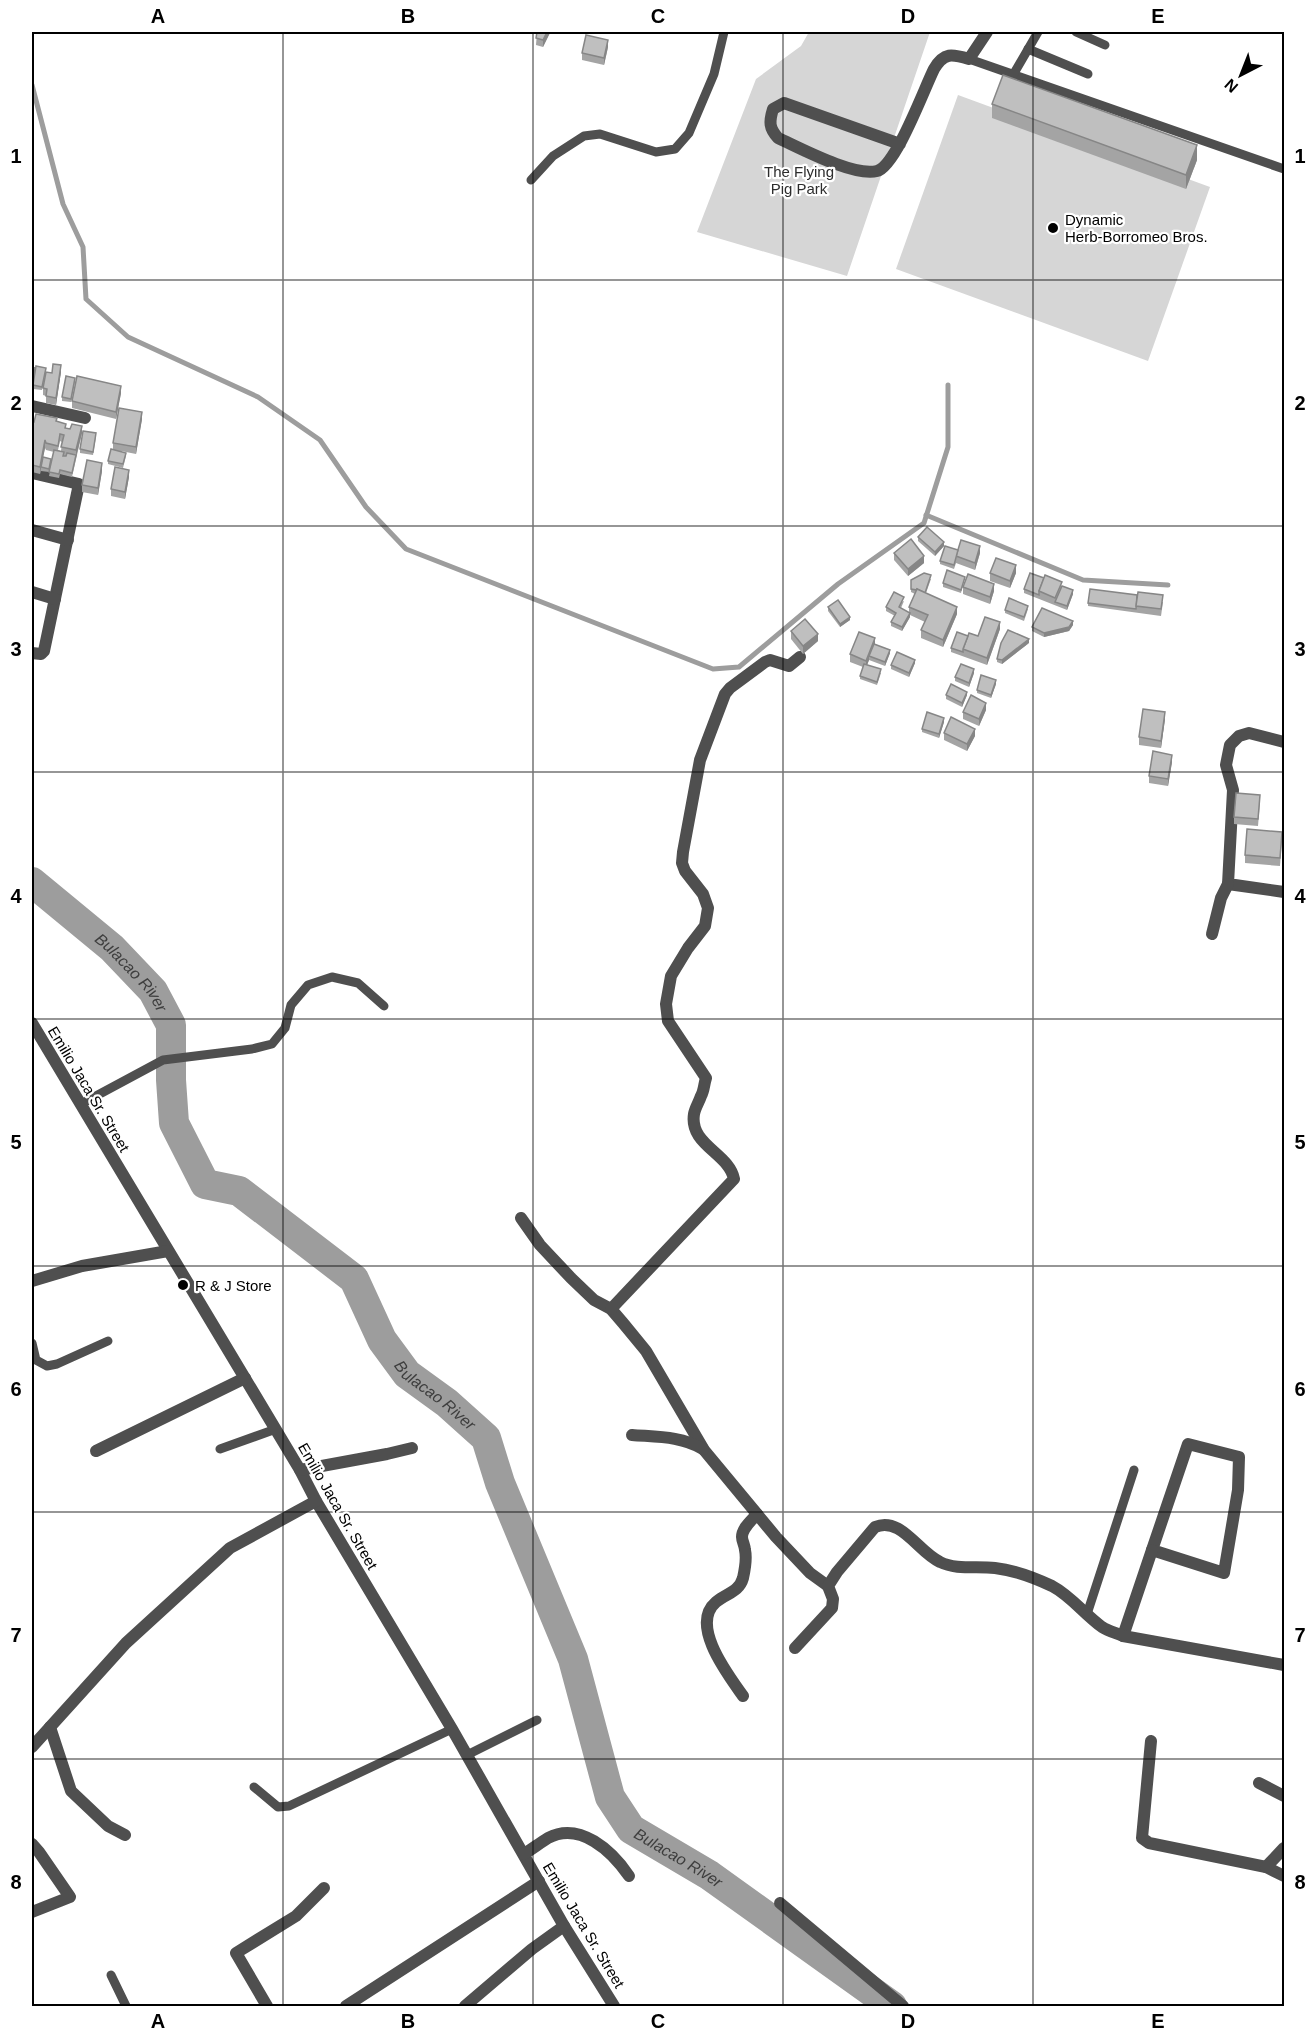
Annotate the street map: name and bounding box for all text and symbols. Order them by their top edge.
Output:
text: A [151,5,165,27]
text: B [401,5,415,27]
text: C [651,5,665,27]
text: D [901,5,915,27]
text: E [1151,5,1165,27]
north arrow [1211,45,1271,105]
text: N [1221,76,1241,96]
text: 1 [10,145,22,167]
text: 1 [1294,145,1306,167]
park label: The Flying Pig Park [764,163,834,197]
place label: Dynamic Herb-Borromeo Bros. [1065,211,1208,245]
marker: Dynamic Herb-Borromeo Bros. [1046,221,1060,235]
text: 2 [10,392,22,414]
text: 2 [1294,392,1306,414]
text: 3 [10,638,22,660]
text: 3 [1294,638,1306,660]
text: 4 [10,885,22,907]
text: 4 [1294,885,1306,907]
water label: Bulacao River [92,930,171,1015]
street label: Emilio Jaca Sr. Street [45,1023,134,1156]
text: 5 [10,1131,22,1153]
text: 5 [1294,1131,1306,1153]
place label: R & J Store [195,1277,272,1294]
marker: R & J Store [176,1278,190,1292]
water label: Bulacao River [391,1357,480,1433]
text: 6 [10,1378,22,1400]
text: 6 [1294,1378,1306,1400]
street label: Emilio Jaca Sr. Street [295,1440,382,1573]
text: 7 [10,1624,22,1646]
text: 7 [1294,1624,1306,1646]
water label: Bulacao River [631,1825,726,1891]
street label: Emilio Jaca Sr. Street [540,1859,629,1992]
text: 8 [10,1871,22,1893]
text: 8 [1294,1871,1306,1893]
text: A [151,2010,165,2032]
text: B [401,2010,415,2032]
text: C [651,2010,665,2032]
text: D [901,2010,915,2032]
text: E [1151,2010,1165,2032]

